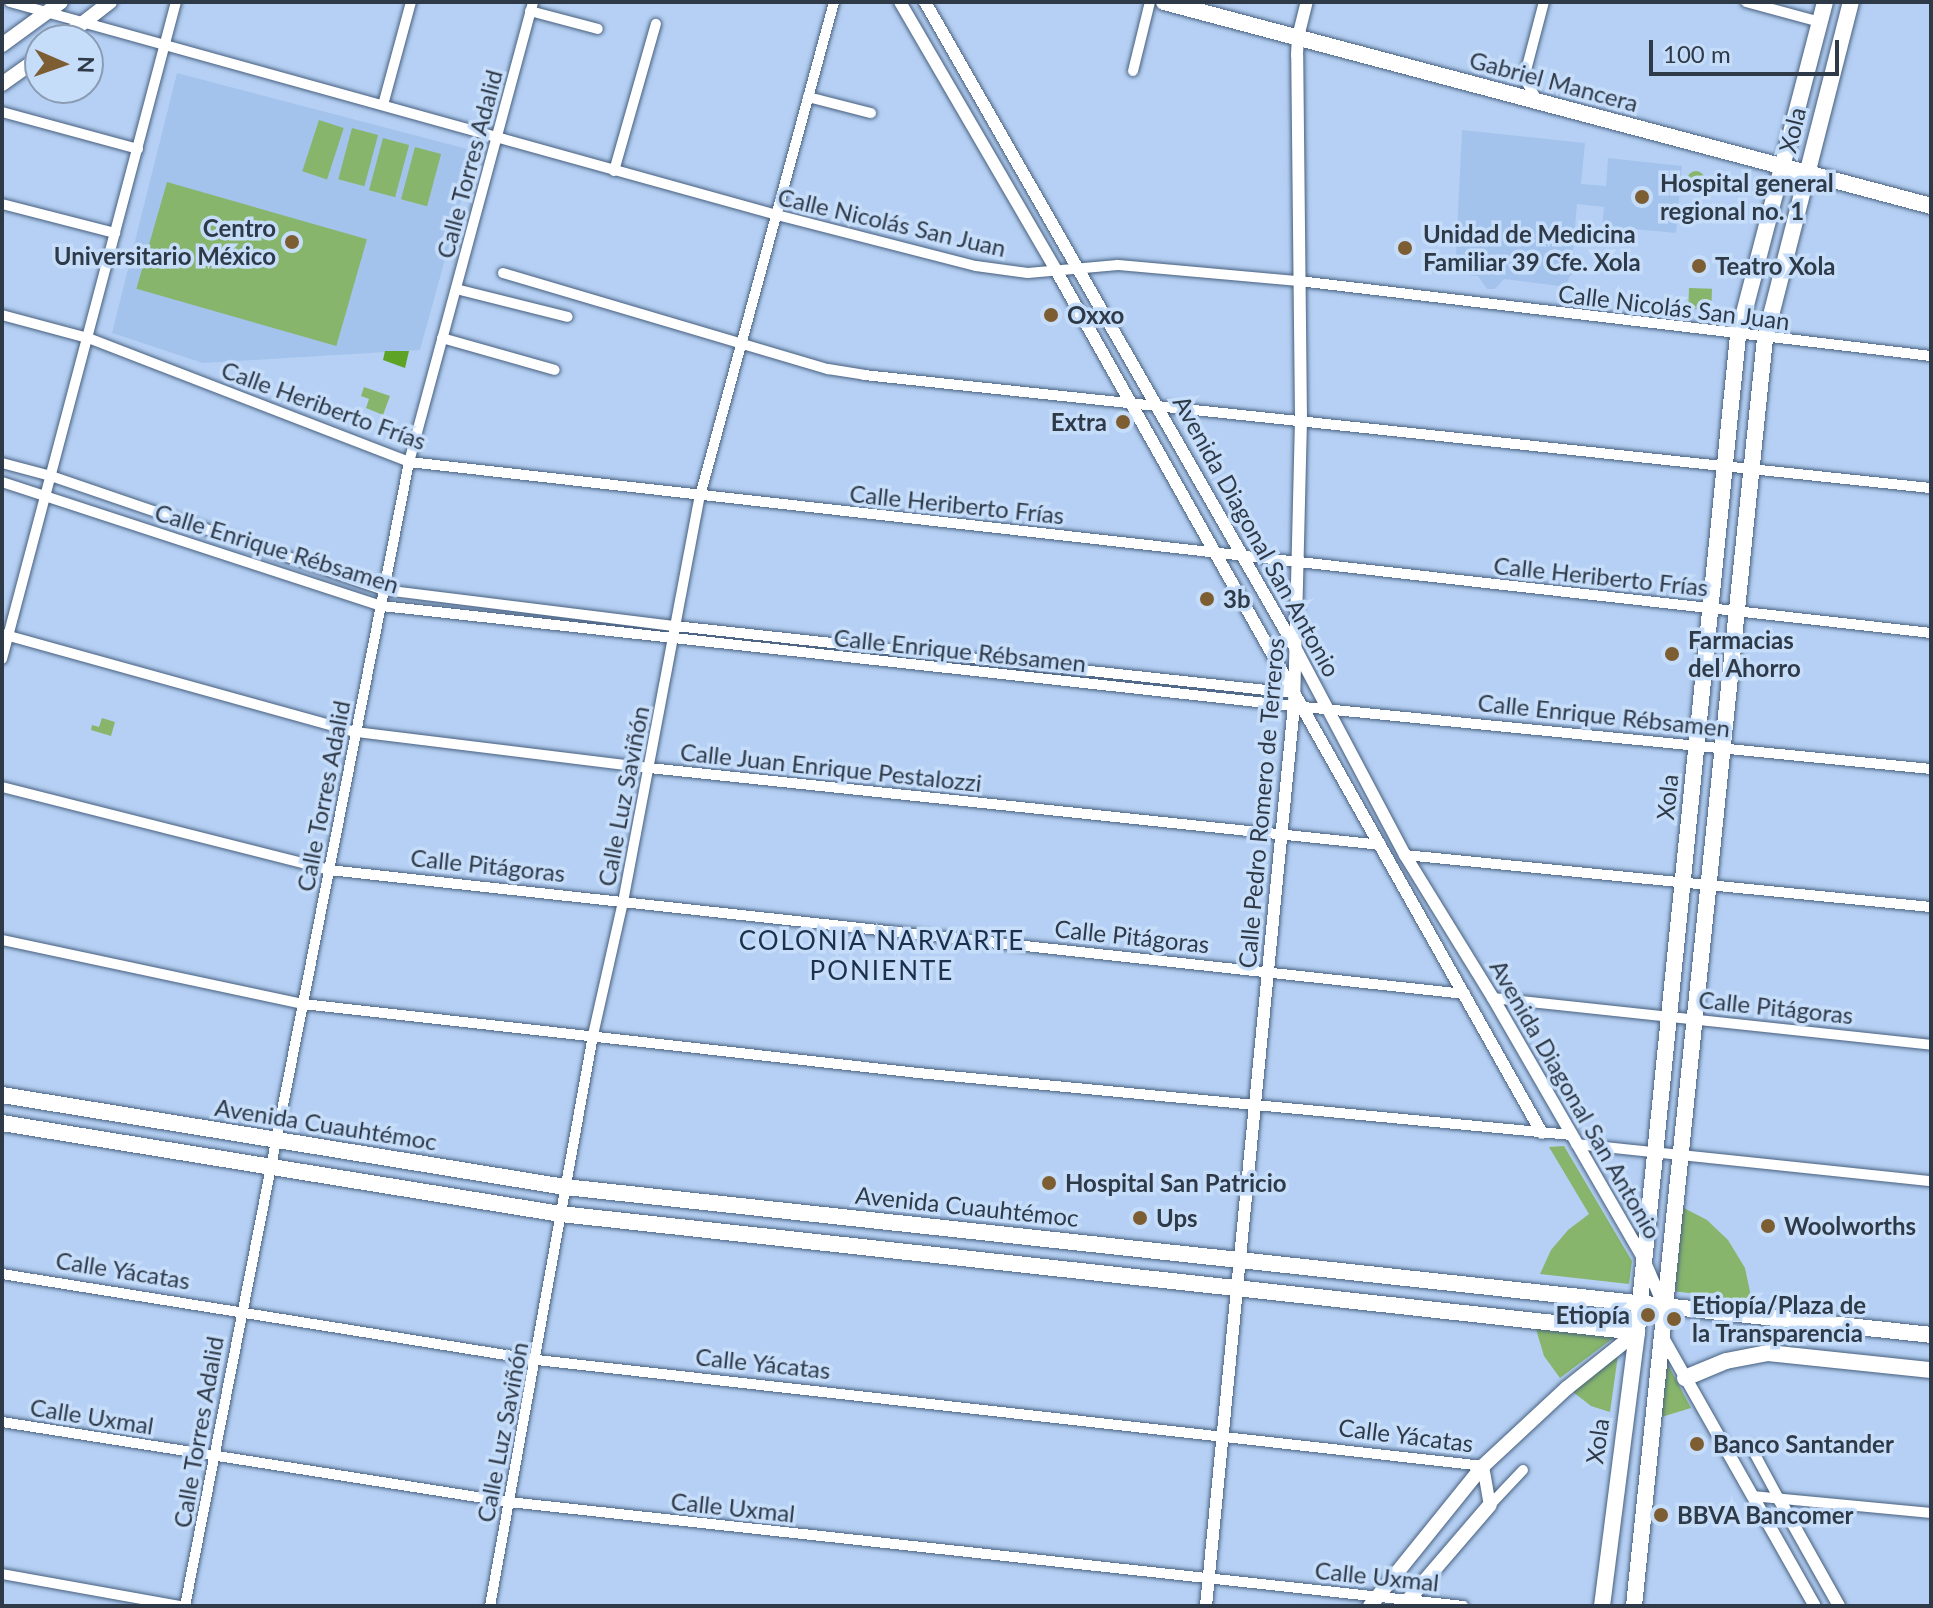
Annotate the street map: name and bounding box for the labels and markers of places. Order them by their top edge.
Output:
place label: Hospital general regional no. 1 [1660,169,1834,225]
marker: Hospital general regional no. 1 [1631,186,1653,208]
place label: Centro Universitario México [54,214,276,270]
place label: Unidad de Medicina Familiar 39 Cfe. Xola [1423,220,1641,276]
marker: Centro Universitario México [283,233,301,251]
marker: Unidad de Medicina Familiar 39 Cfe. Xola [1394,237,1416,259]
place label: Teatro Xola [1715,252,1836,280]
marker: Teatro Xola [1690,257,1708,275]
place label: Oxxo [1067,301,1124,329]
marker: Oxxo [1042,306,1060,324]
place label: Extra [1051,408,1107,436]
marker: Extra [1114,413,1132,431]
place label: 3b [1223,585,1251,613]
marker: 3b [1198,590,1216,608]
place label: Farmacias del Ahorro [1688,626,1802,682]
marker: Farmacias del Ahorro [1663,645,1681,663]
place label: Hospital San Patricio [1065,1169,1287,1197]
marker: Hospital San Patricio [1040,1174,1058,1192]
place label: Ups [1156,1204,1198,1232]
marker: Ups [1131,1209,1149,1227]
place label: Woolworths [1784,1212,1916,1240]
marker: Woolworths [1759,1217,1777,1235]
place label: Etiopía/Plaza de la Transparencia [1692,1291,1866,1347]
place label: Etiopía [1556,1301,1630,1329]
marker: Etiopía [1637,1304,1659,1326]
marker: Etiopía/Plaza de la Transparencia [1663,1308,1685,1330]
place label: Banco Santander [1713,1430,1894,1458]
marker: Banco Santander [1688,1435,1706,1453]
place label: BBVA Bancomer [1677,1501,1854,1529]
marker: BBVA Bancomer [1652,1506,1670,1524]

